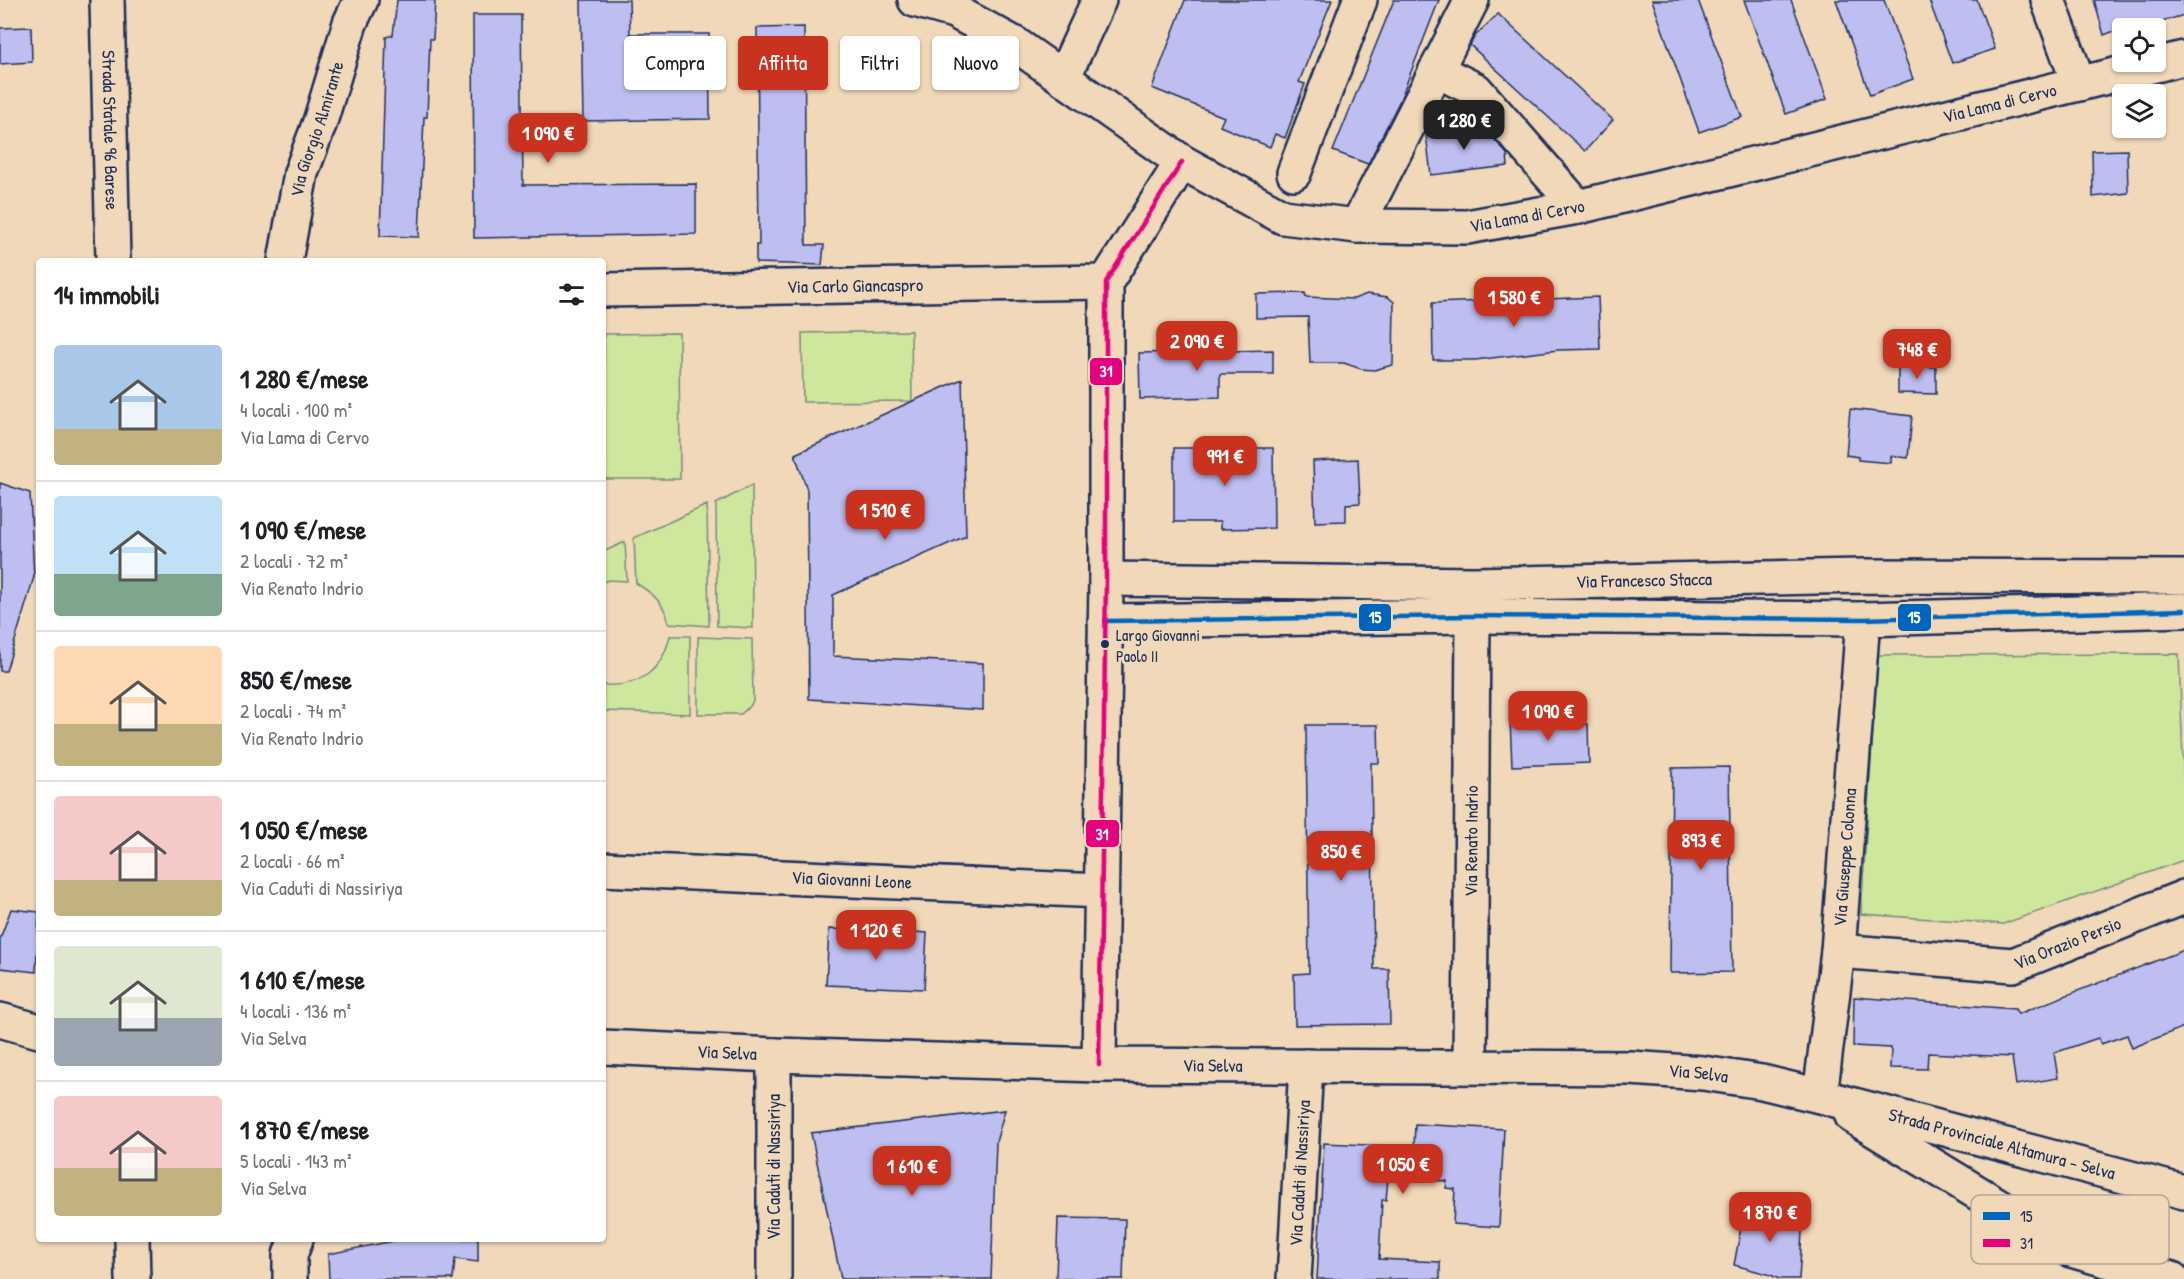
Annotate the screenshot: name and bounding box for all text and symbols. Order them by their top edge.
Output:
map controls [2112,18,2166,138]
button: locate [2112,18,2166,72]
chip: Compra [624,36,726,90]
chip: Affitta [738,36,828,90]
chip: Filtri [840,36,920,90]
chip: Nuovo [932,36,1019,90]
street label: Strada Statale 96 Barese [96,50,125,210]
street label: Via Giorgio Almirante [284,58,350,199]
street label: Via Lama di Cervo [1940,77,2059,129]
button: layers [2112,84,2166,138]
pin: 1 280 € [1409,100,1519,151]
text: 1 280 € [1437,106,1491,133]
pin: 1 090 € [493,113,603,164]
text: 1 090 € [522,119,574,146]
street label: Via Lama di Cervo [1468,193,1587,238]
street label: Via Carlo Giancaspro [787,272,923,299]
text: 14 immobili [54,277,160,312]
pin: 1 580 € [1459,277,1569,328]
icon: filters [555,278,588,311]
text: 1 580 € [1488,283,1540,310]
pin: 2 090 € [1142,321,1252,372]
text: 2 090 € [1170,327,1224,354]
pin: 748 € [1875,329,1959,380]
text: 748 € [1897,335,1937,362]
line badge: 31 [1089,357,1123,386]
text: 31 [1100,360,1113,382]
text: 1 280 €/mese [240,361,368,396]
icon: home [102,369,174,441]
text: 4 locali · 100 m² [240,396,352,423]
text: Via Lama di Cervo [240,423,369,450]
pin: 991 € [1183,436,1267,487]
text: 991 € [1207,442,1243,469]
pin: 1 510 € [830,490,940,541]
text: 1 510 € [860,496,910,523]
text: 1 090 €/mese [240,512,366,547]
icon: home [102,520,174,592]
text: 2 locali · 72 m² [240,547,348,574]
street label: Via Francesco Stacca [1576,566,1712,594]
text: Via Renato Indrio [240,574,363,601]
line badge: 15 [1358,603,1392,632]
line badge: 15 [1897,603,1932,632]
text: 15 [1369,606,1382,628]
text: 15 [1908,606,1921,628]
place label: Largo Giovanni Paolo II [1116,624,1200,667]
marker: Largo Giovanni Paolo II [1099,638,1111,650]
text: 850 €/mese [240,662,352,697]
icon: home [102,670,174,742]
pin: 1 090 € [1493,691,1603,742]
text: 2 locali · 74 m² [240,697,346,724]
text: 1 090 € [1522,697,1574,724]
text: Via Renato Indrio [240,724,363,751]
street label: Via Renato Indrio [1458,785,1484,897]
street label: Via Giuseppe Colonna [1827,787,1862,927]
text: 1 050 €/mese [240,812,368,847]
line badge: 31 [1085,819,1120,848]
icon: home [102,820,174,892]
pin: 893 € [1659,820,1743,871]
text: 31 [1096,823,1109,845]
text: 893 € [1681,826,1721,853]
pin: 850 € [1299,831,1383,882]
text: 850 € [1321,837,1361,864]
text: 2 locali · 66 m² [240,847,345,874]
street label: Via Giovanni Leone [791,864,913,895]
text: Via Caduti di Nassiriya [240,874,402,901]
pin: 1 120 € [821,910,931,961]
street label: Via Orazio Persio [2010,910,2125,976]
text: 1 120 € [850,916,902,943]
text: 1 610 €/mese [240,962,365,997]
icon: home [102,970,174,1042]
text: 4 locali · 136 m² [240,997,351,1024]
text: Via Selva [240,1024,306,1051]
street label: Via Selva [696,1038,757,1066]
street label: Via Selva [1183,1052,1243,1078]
street label: Via Selva [1668,1058,1730,1089]
street label: Via Caduti di Nassiriya [761,1094,786,1240]
street label: Via Caduti di Nassiriya [1283,1099,1316,1247]
street label: Strada Provinciale Altamura - Selva [1886,1102,2118,1185]
text: 1 870 €/mese [240,1112,369,1147]
icon: home [102,1120,174,1192]
pin: 1 050 € [1348,1144,1458,1195]
pin: 1 610 € [857,1146,967,1197]
text: 5 locali · 143 m² [240,1147,352,1174]
text: 1 050 € [1377,1150,1429,1177]
text: 1 610 € [887,1152,937,1179]
text: Via Selva [240,1174,306,1201]
pin: 1 870 € [1715,1192,1825,1243]
legend [1971,1195,2169,1264]
text: 1 870 € [1743,1198,1797,1225]
text: 15 [2020,1205,2033,1227]
text: 31 [2020,1232,2033,1254]

